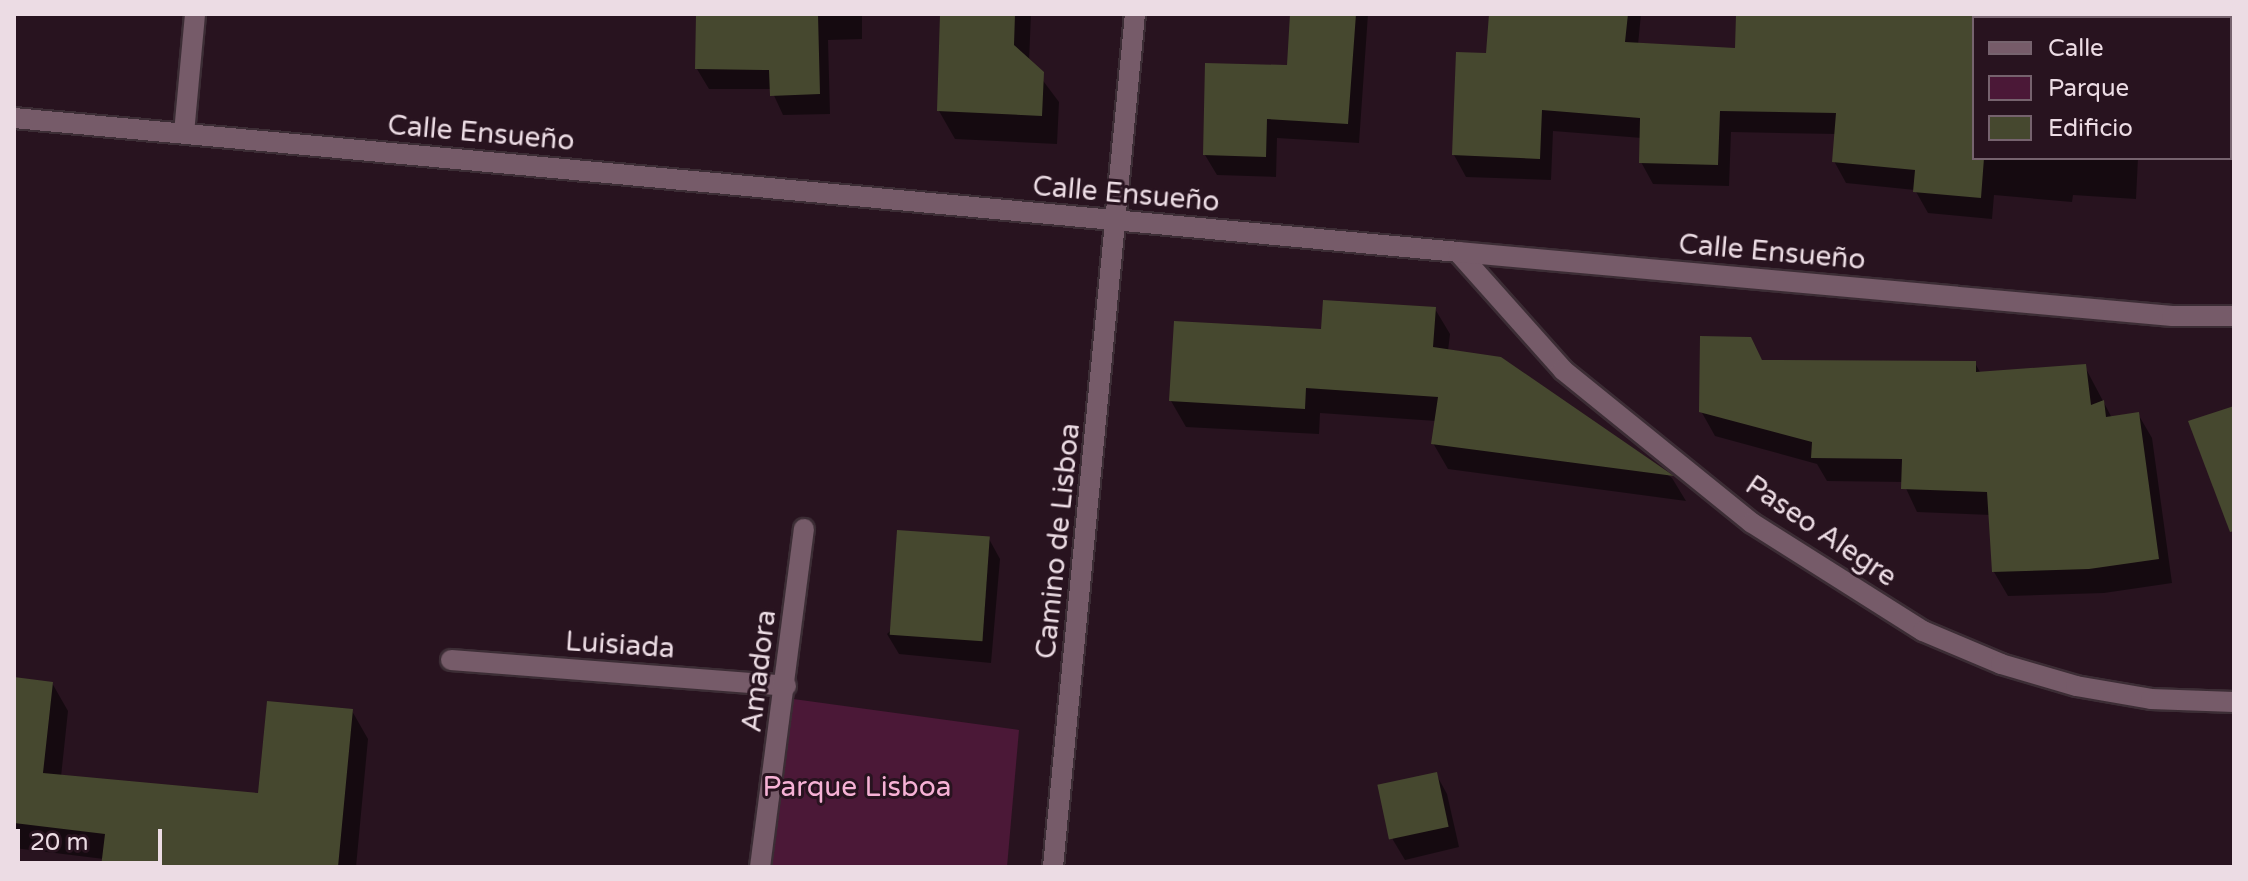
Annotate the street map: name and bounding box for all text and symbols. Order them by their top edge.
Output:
legend [1972,16,2232,160]
text: Calle [2048,34,2104,63]
text: Parque [2048,74,2129,103]
street label: Calle Ensueño [386,108,576,158]
text: Edificio [2048,114,2133,143]
street label: Calle Ensueño [1031,169,1221,219]
street label: Calle Ensueño [1677,227,1867,277]
street label: Camino de Lisboa [1029,421,1087,661]
street label: Paseo Alegre [1739,468,1903,594]
street label: Amadora [735,608,783,734]
street label: Luisiada [564,624,676,666]
park label: Parque Lisboa [763,770,951,804]
scale bar [20,813,166,863]
text: 20 m [30,828,88,857]

